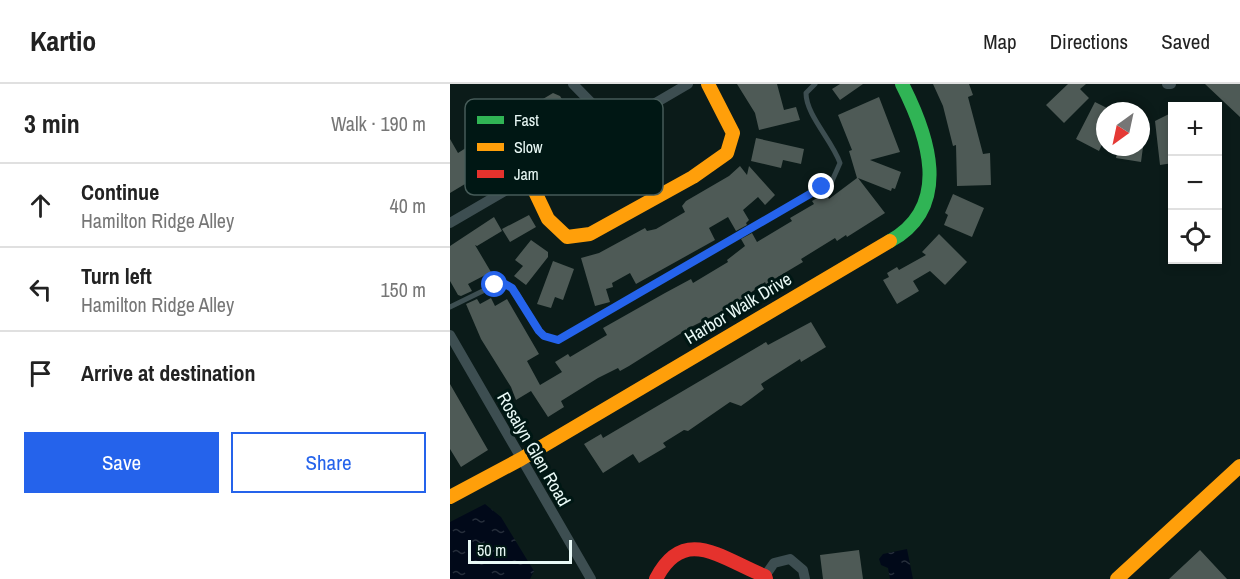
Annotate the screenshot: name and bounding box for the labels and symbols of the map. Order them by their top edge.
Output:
legend [465,99,663,195]
north arrow [1096,102,1150,156]
text: Fast [514,109,539,131]
text: Slow [514,136,543,158]
text: Jam [514,163,539,185]
route end [808,173,834,199]
street label: Harbor Walk Drive [680,266,796,350]
route start [481,271,507,297]
street label: Rosalyn Glen Road [491,387,577,511]
scale bar [468,537,572,564]

